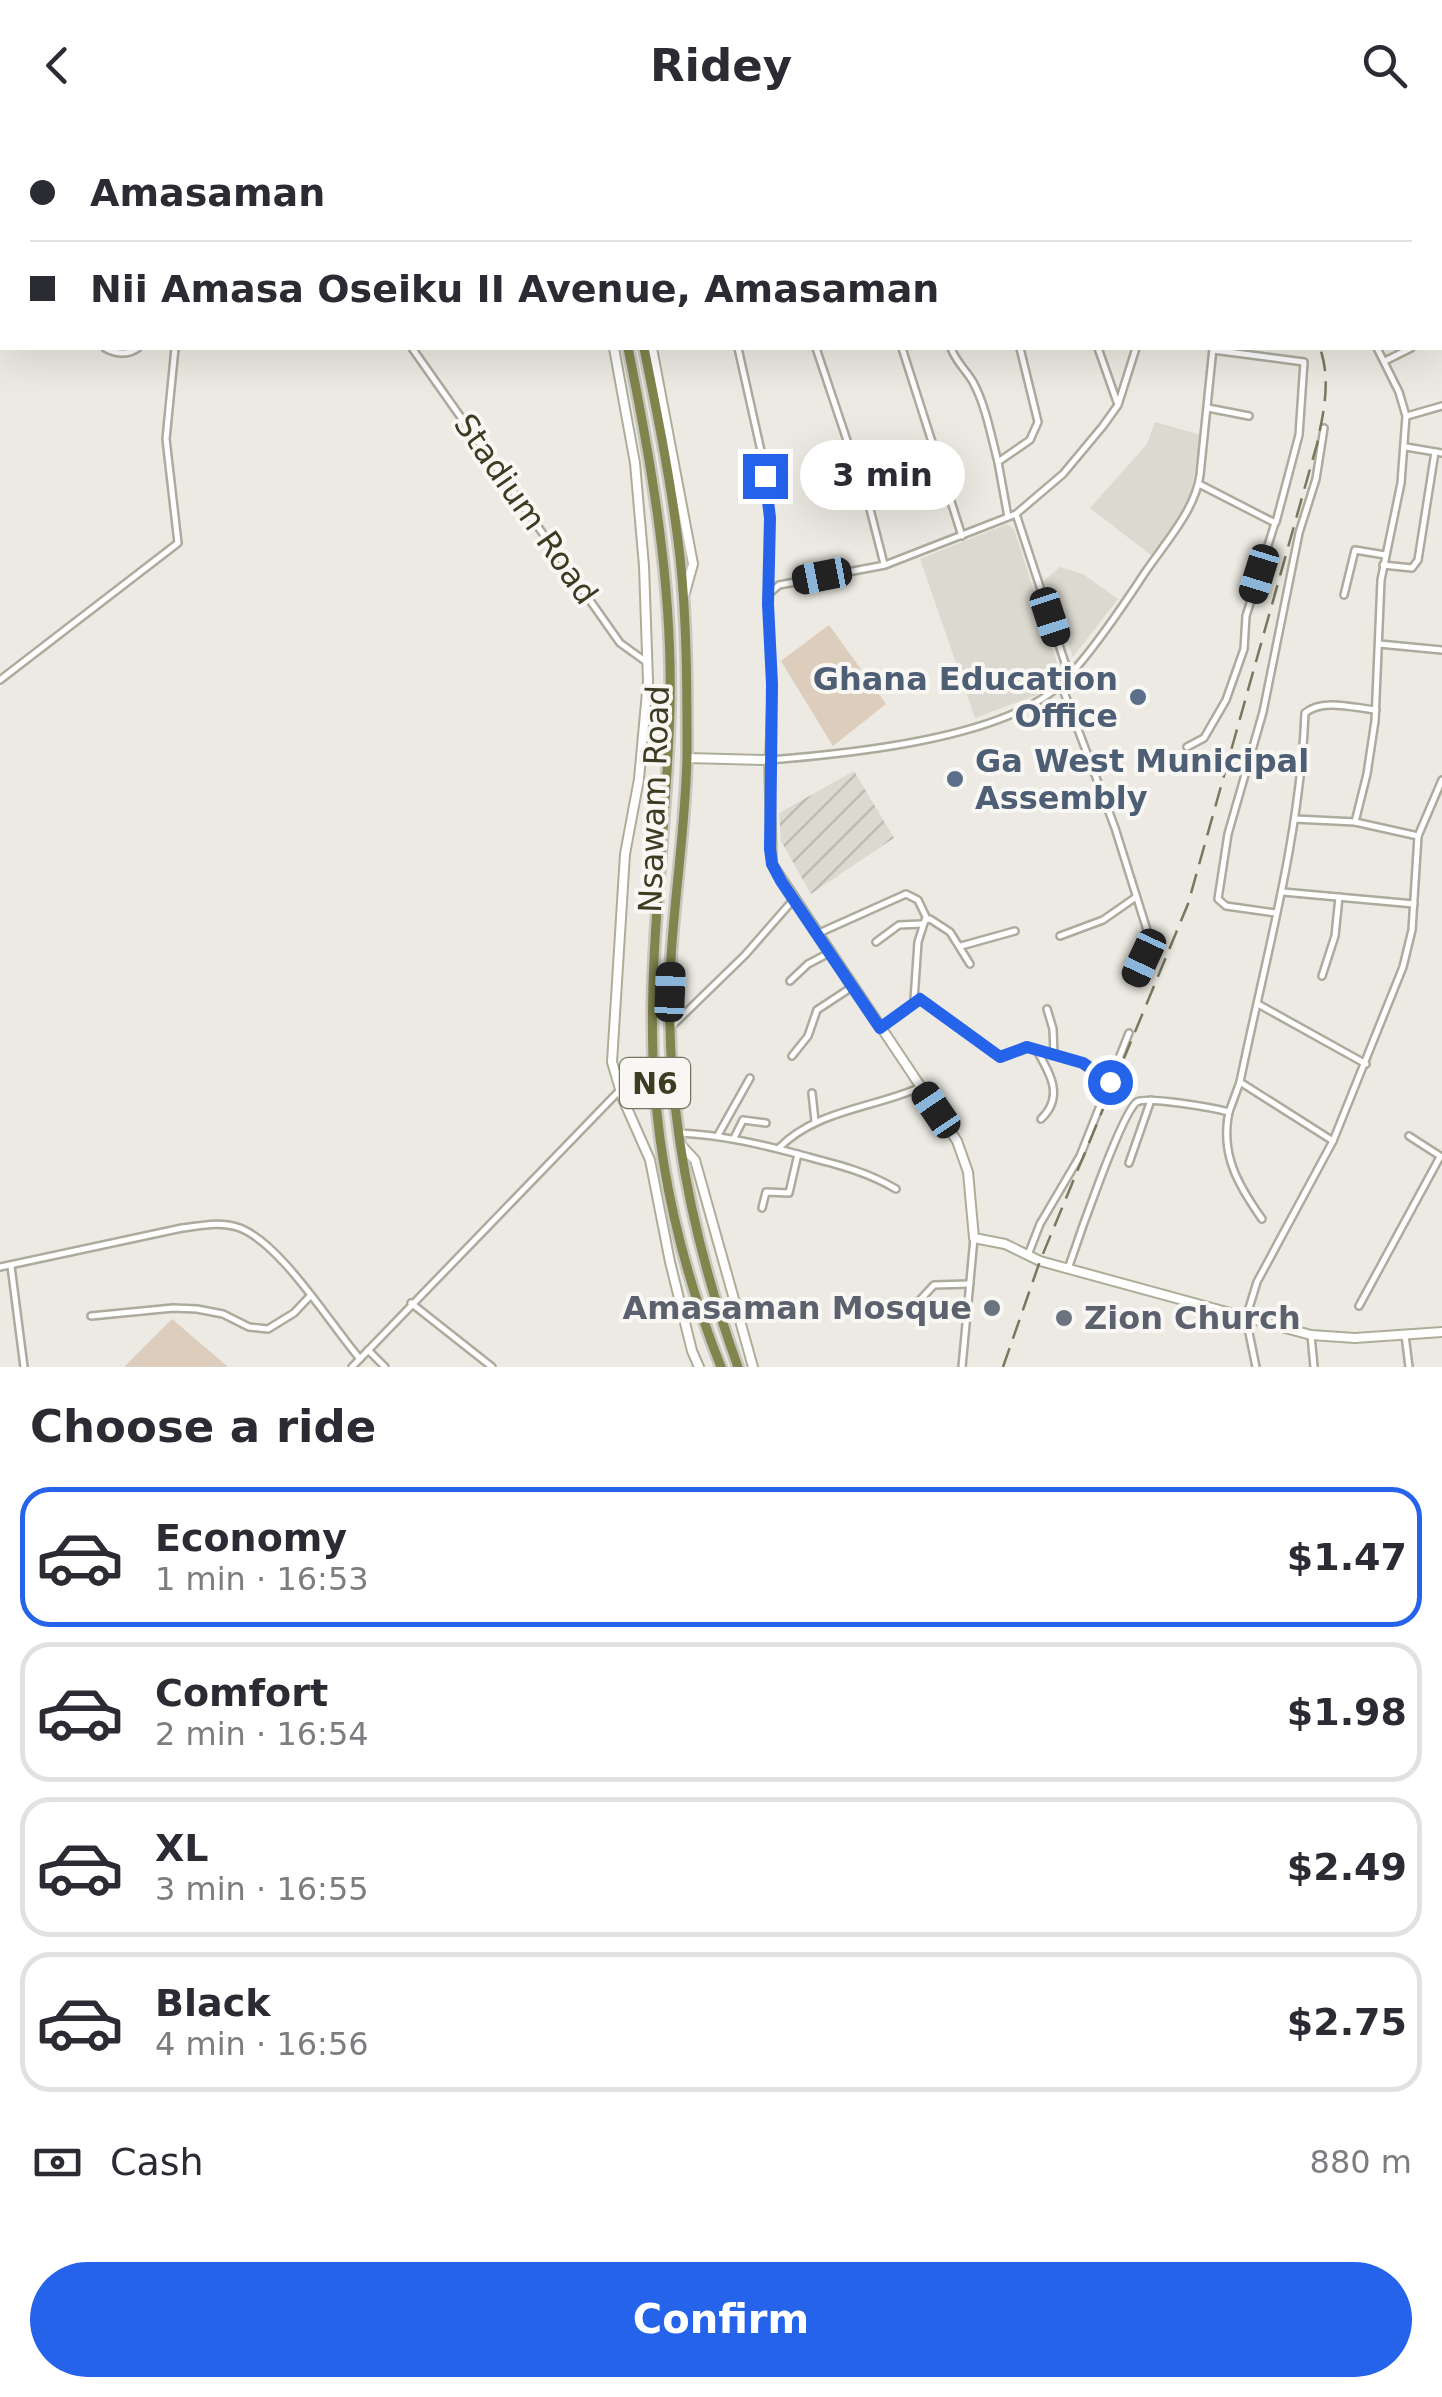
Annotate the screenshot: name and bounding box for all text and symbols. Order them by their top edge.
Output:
icon: back [30,38,85,93]
icon: search [1357,38,1412,93]
text: Ridey [650,39,792,92]
text: Amasaman [90,171,325,215]
text: Nii Amasa Oseiku II Avenue, Amasaman [90,267,939,311]
street label: Stadium Road [446,407,606,611]
callout: 3 min [800,441,965,511]
route end [743,454,788,499]
text: 3 min [832,456,933,494]
car [1236,541,1282,607]
car [790,556,854,596]
car [1026,584,1074,650]
place label: Ghana Education Office [813,660,1118,735]
street label: Nsawam Road [631,685,677,913]
marker: Ghana Education Office [1127,686,1149,708]
place label: Ga West Municipal Assembly [975,742,1309,817]
marker: Ga West Municipal Assembly [944,768,966,790]
car [1118,924,1170,992]
car [654,961,686,1023]
road number: N6 [620,1058,690,1108]
route start [1088,1060,1133,1105]
car [907,1077,965,1143]
place label: Amasaman Mosque [623,1289,972,1327]
marker: Amasaman Mosque [981,1297,1003,1319]
place label: Zion Church [1084,1299,1301,1337]
marker: Zion Church [1053,1307,1075,1329]
text: Choose a ride [30,1400,376,1453]
icon: car [35,1512,125,1602]
text: Economy [155,1516,347,1560]
text: $1.47 [1287,1535,1407,1579]
text: 1 min · 16:53 [155,1560,369,1598]
icon: car [35,1667,125,1757]
text: Comfort [155,1671,328,1715]
text: $1.98 [1287,1690,1407,1734]
text: 2 min · 16:54 [155,1715,369,1753]
icon: car [35,1822,125,1912]
text: XL [155,1826,209,1870]
text: $2.49 [1287,1845,1407,1889]
text: 3 min · 16:55 [155,1870,369,1908]
icon: car [35,1977,125,2067]
text: Black [155,1981,270,2025]
text: $2.75 [1287,2000,1407,2044]
text: 4 min · 16:56 [155,2025,369,2063]
icon: cash [30,2135,85,2190]
text: Cash [110,2140,204,2184]
text: 880 m [1310,2143,1412,2181]
button: Confirm [30,2262,1412,2377]

